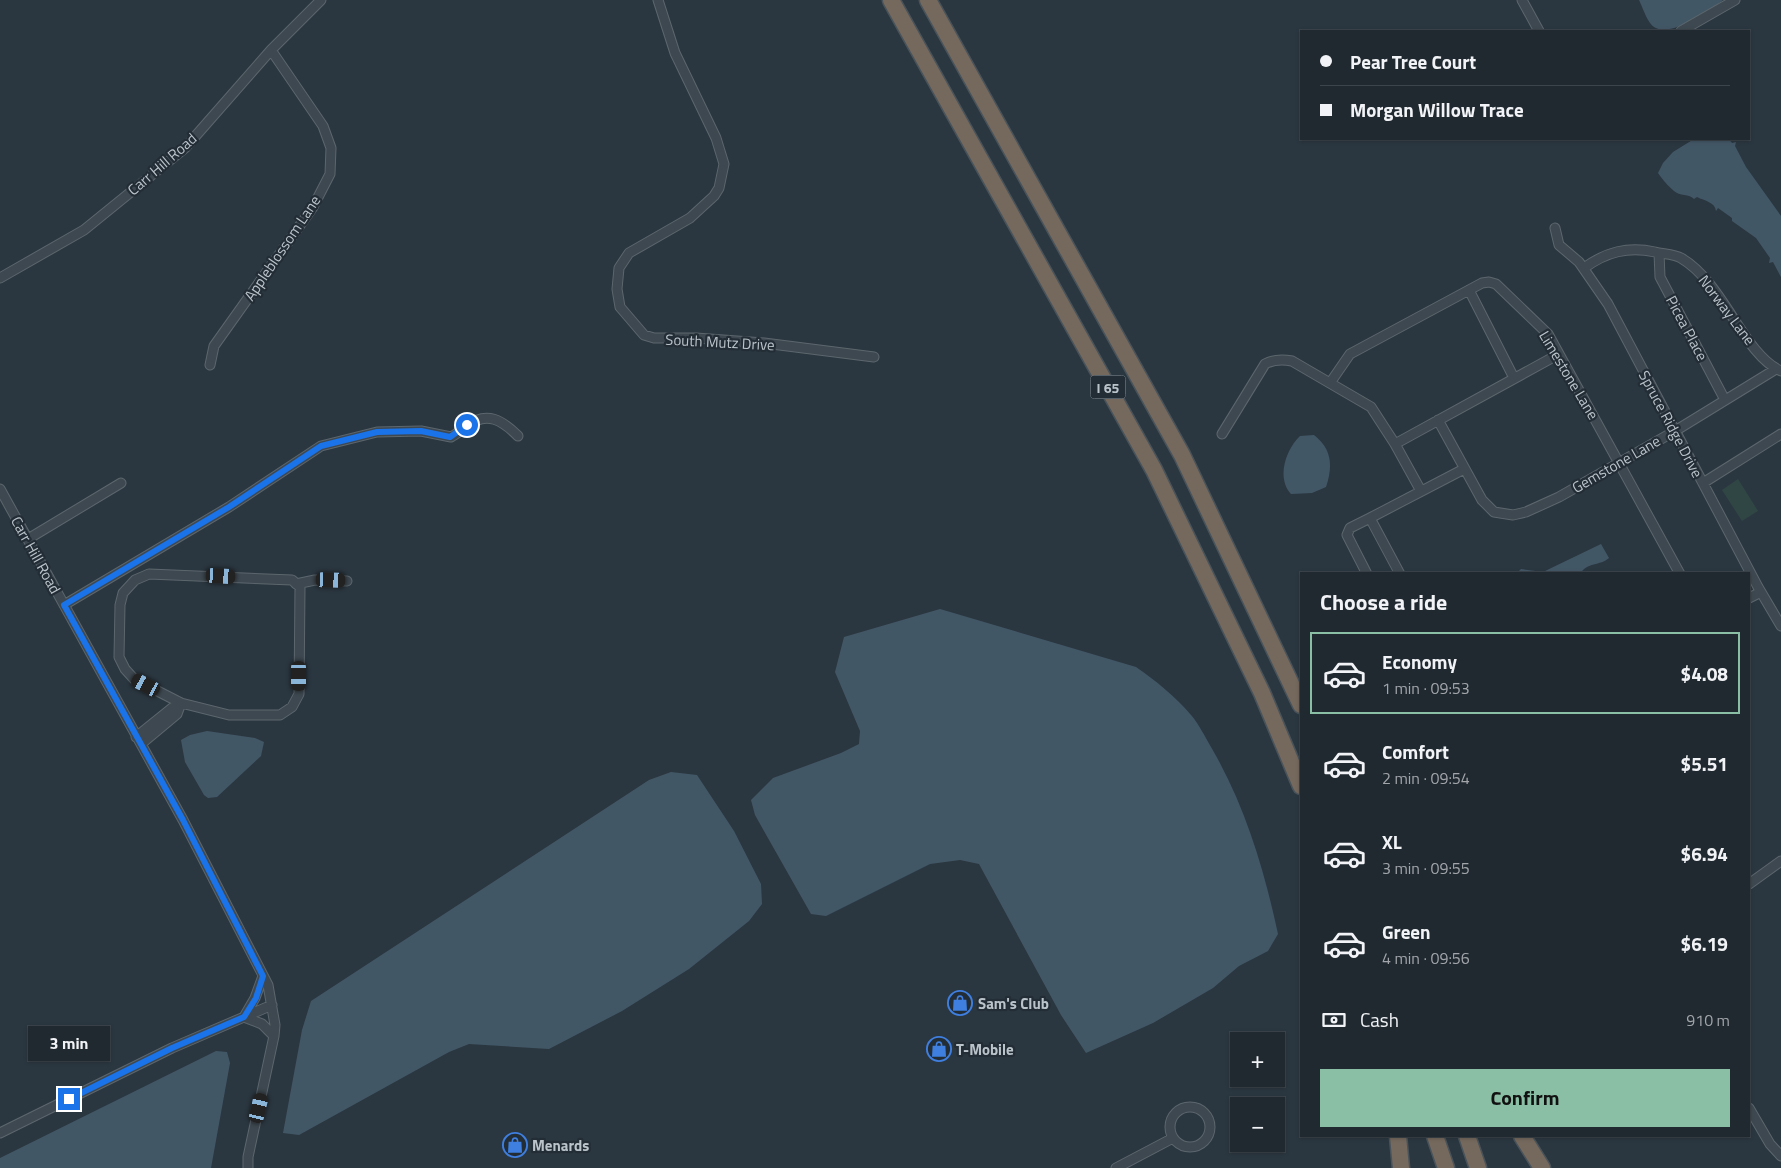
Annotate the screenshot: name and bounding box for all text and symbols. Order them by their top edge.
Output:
text: Pear Tree Court [1350,47,1476,76]
text: Morgan Willow Trace [1350,95,1524,124]
street label: Carr Hill Road [122,127,202,201]
street label: Appleblossom Lane [238,191,326,305]
street label: Norway Lane [1693,270,1761,350]
street label: Picea Place [1660,291,1714,365]
street label: Limestone Lane [1533,326,1605,424]
street label: South Mutz Drive [665,328,775,356]
street label: Spruce Ridge Drive [1633,366,1709,482]
road number: I 65 [1090,376,1126,398]
route start [456,414,478,436]
street label: Gemstone Lane [1567,429,1665,499]
street label: Carr Hill Road [5,512,67,598]
car [205,568,236,584]
car [315,572,346,588]
text: Choose a ride [1320,585,1447,619]
text: Economy [1382,647,1457,676]
icon: car [1322,651,1367,696]
text: $4.08 [1681,659,1728,688]
car [291,661,306,691]
car [129,671,162,699]
text: 1 min · 09:53 [1382,676,1470,700]
text: Comfort [1382,737,1449,766]
icon: car [1322,741,1367,786]
text: $5.51 [1681,749,1728,778]
text: 2 min · 09:54 [1382,766,1470,790]
text: XL [1382,827,1402,856]
icon: car [1322,831,1367,876]
text: $6.94 [1681,839,1728,868]
text: 3 min · 09:55 [1382,856,1470,880]
text: Green [1382,917,1431,946]
icon: car [1322,921,1367,966]
text: $6.19 [1681,929,1728,958]
text: 4 min · 09:56 [1382,946,1470,970]
shop icon: Sam's Club [947,990,973,1016]
place label: Sam's Club [978,992,1049,1015]
text: Cash [1360,1005,1399,1034]
icon: cash [1320,1006,1348,1034]
text: 910 m [1686,1008,1730,1032]
callout: 3 min [28,1026,110,1062]
text: 3 min [50,1031,88,1055]
map controls [1230,1032,1285,1152]
button: + [1230,1032,1285,1087]
shop icon: T-Mobile [926,1036,952,1062]
place label: T-Mobile [956,1038,1014,1061]
button: Confirm [1320,1069,1730,1127]
route end [58,1088,80,1110]
car [248,1092,269,1124]
button: − [1230,1097,1285,1152]
shop icon: Menards [502,1132,528,1158]
place label: Menards [532,1134,589,1157]

